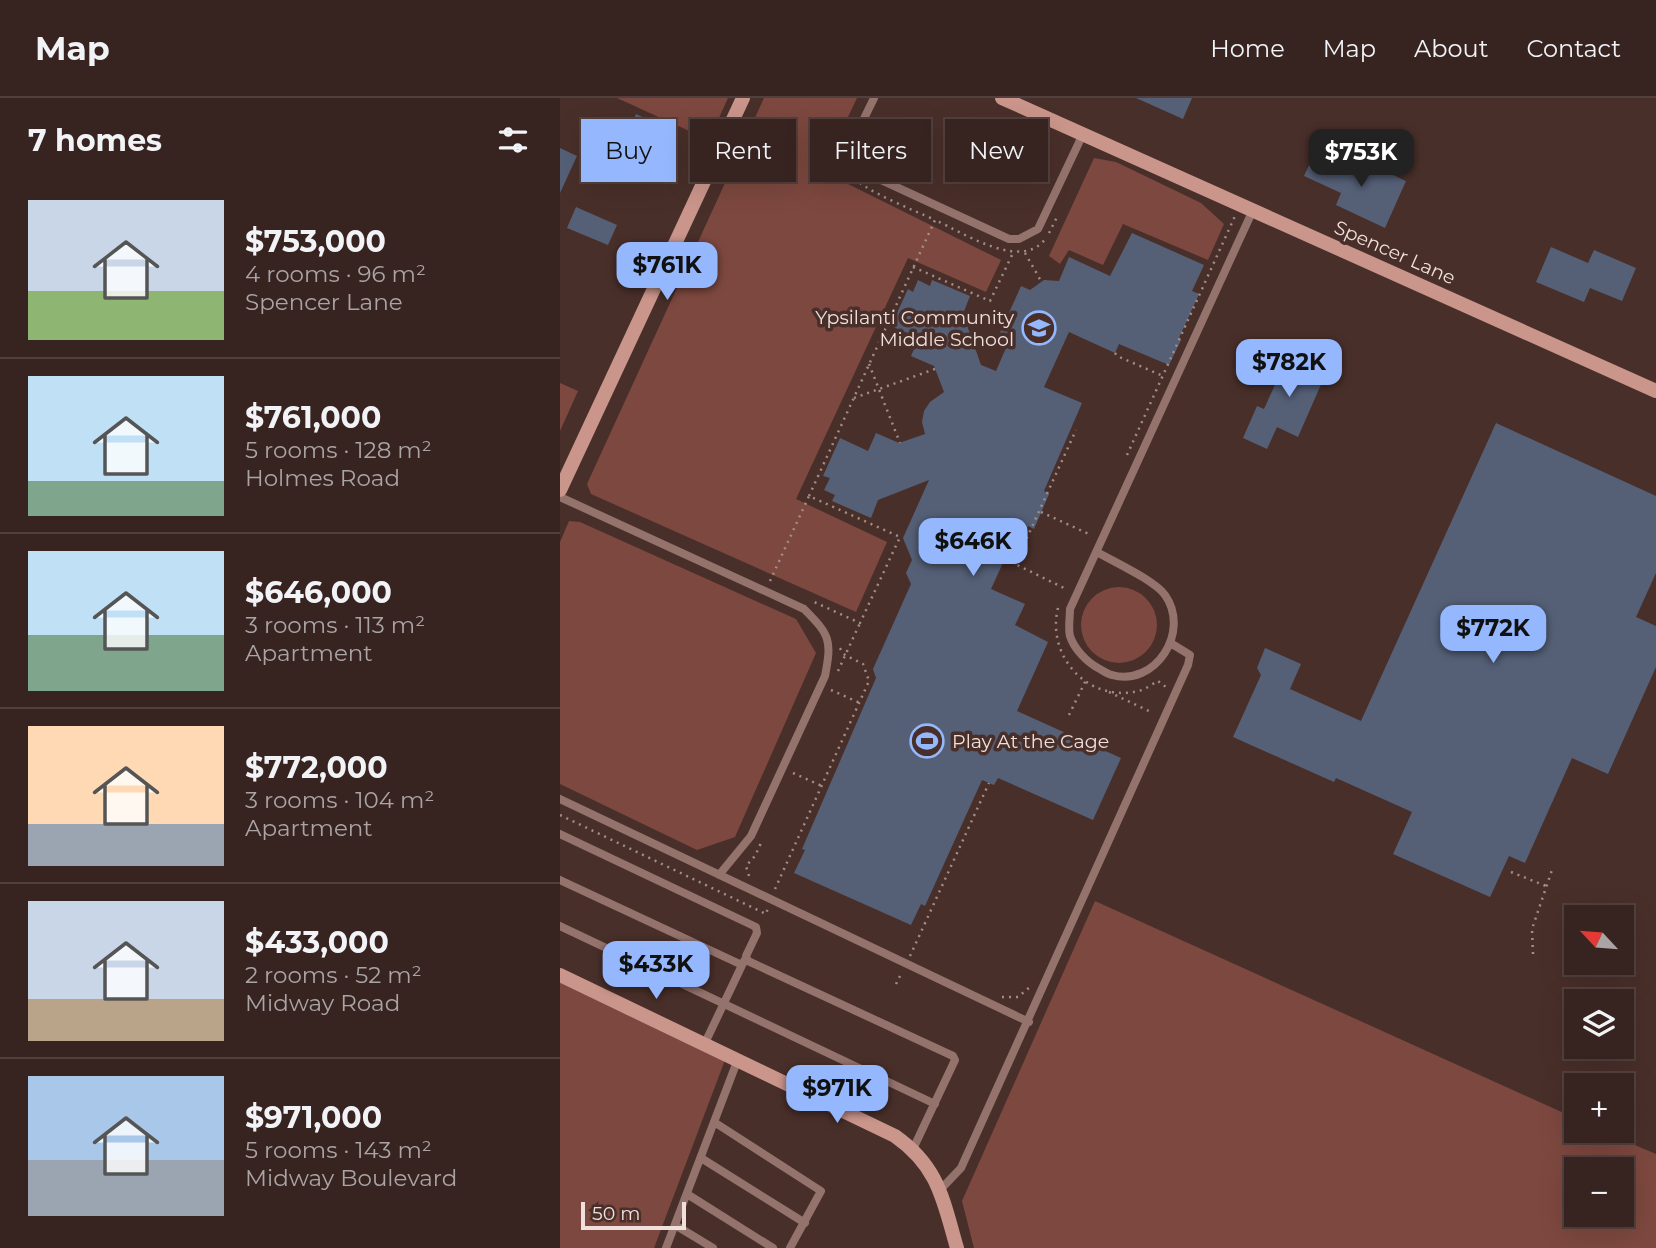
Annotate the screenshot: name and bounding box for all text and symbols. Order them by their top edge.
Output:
text: Map [35,28,110,68]
text: Home [1210,34,1285,63]
text: Map [1323,34,1376,63]
text: About [1414,34,1488,63]
text: Contact [1526,34,1621,63]
chip: Buy [581,119,676,182]
chip: Rent [690,119,796,182]
chip: Filters [810,119,931,182]
chip: New [945,119,1048,182]
icon: filters [494,121,532,159]
text: 7 homes [28,122,162,159]
pin: $753K [1312,130,1410,189]
text: $753K [1325,138,1397,166]
street label: Spencer Lane [1331,215,1459,289]
text: $753,000 [245,223,386,260]
icon: home [84,228,168,312]
pin: $761K [618,242,716,302]
text: $761K [633,251,701,279]
text: 4 rooms · 96 m² [245,260,426,288]
text: Spencer Lane [245,288,403,316]
place label: Ypsilanti Community Middle School [815,306,1015,351]
school or university icon: Ypsilanti Community Middle School [1020,309,1058,347]
pin: $782K [1240,340,1338,399]
text: $782K [1252,348,1326,376]
text: $761,000 [245,399,381,436]
icon: home [84,404,168,488]
text: 5 rooms · 128 m² [245,436,432,464]
text: Holmes Road [245,464,400,492]
pin: $646K [924,518,1022,578]
text: $646K [935,527,1011,555]
text: $646,000 [245,574,392,611]
icon: home [84,579,168,663]
pin: $772K [1444,606,1542,665]
text: 3 rooms · 113 m² [245,611,425,639]
text: $772K [1456,614,1530,642]
text: Apartment [245,639,373,667]
sports icon: Play At the Cage [908,722,946,760]
place label: Play At the Cage [952,730,1109,753]
text: $772,000 [245,749,388,786]
icon: home [84,754,168,838]
text: 3 rooms · 104 m² [245,786,434,814]
text: Apartment [245,814,373,842]
north arrow [1564,905,1634,975]
map controls [1564,905,1634,1227]
text: $433,000 [245,924,389,961]
icon: home [84,929,168,1013]
pin: $433K [607,942,705,1001]
text: $433K [619,950,693,978]
text: 2 rooms · 52 m² [245,961,422,989]
text: Midway Road [245,989,400,1017]
button: layers [1564,989,1634,1059]
pin: $971K [788,1066,886,1125]
button: + [1564,1073,1634,1143]
text: $971K [802,1074,872,1102]
text: $971,000 [245,1099,382,1136]
icon: home [84,1104,168,1188]
text: 5 rooms · 143 m² [245,1136,432,1164]
button: − [1564,1157,1634,1227]
text: Midway Boulevard [245,1164,457,1192]
scale bar [581,1199,686,1231]
text: 50 m [592,1202,640,1225]

